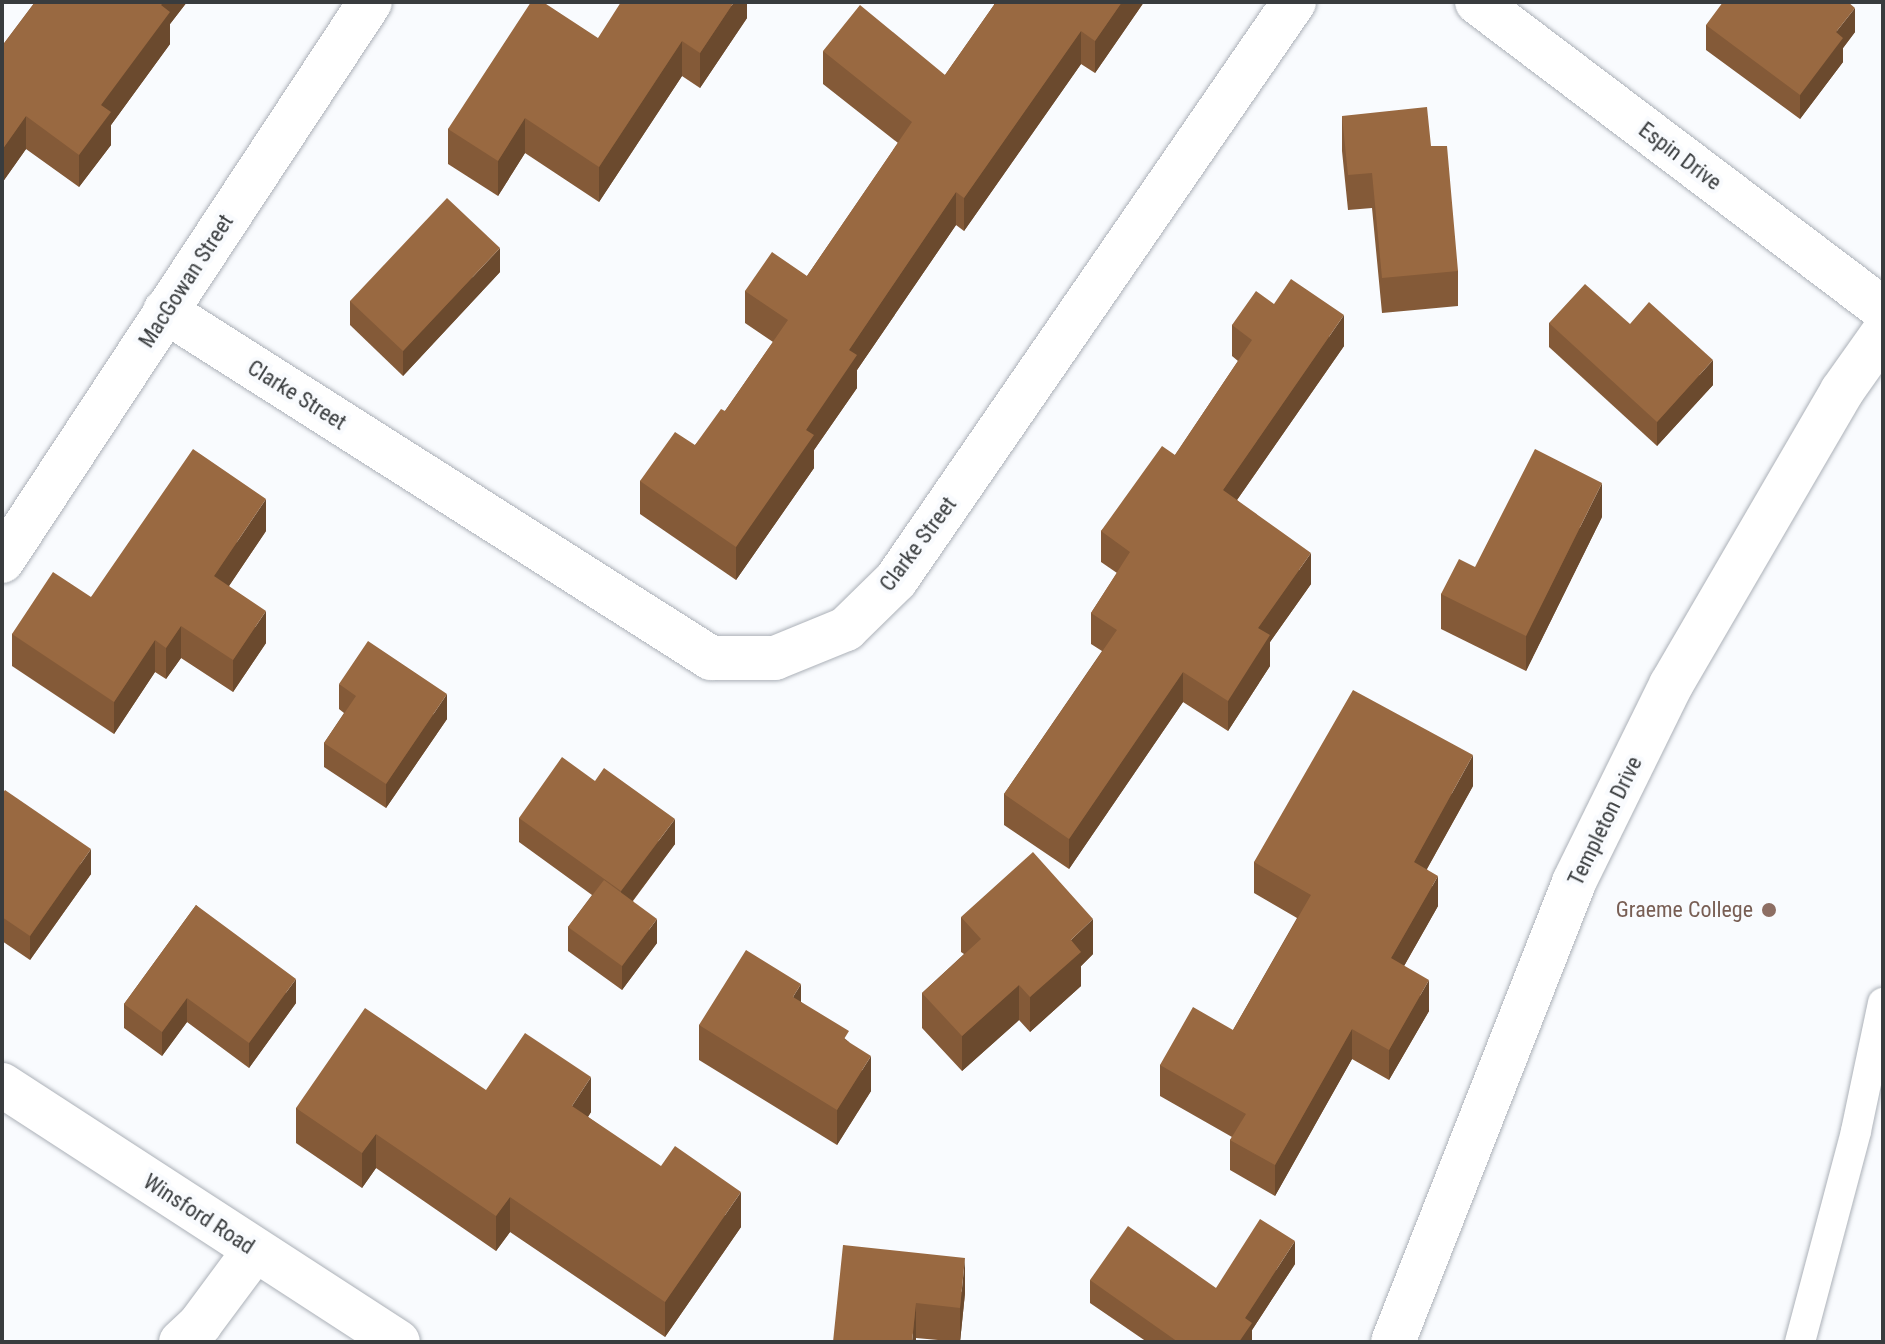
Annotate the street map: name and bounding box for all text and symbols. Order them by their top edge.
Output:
street label: Espin Drive [1634,116,1726,196]
street label: MacGowan Street [133,209,239,353]
street label: Clarke Street [243,354,351,436]
street label: Clarke Street [874,492,962,596]
street label: Templeton Drive [1562,752,1648,890]
place label: Graeme College [1616,897,1753,923]
marker: Graeme College [1760,901,1778,919]
street label: Winsford Road [138,1168,260,1260]

